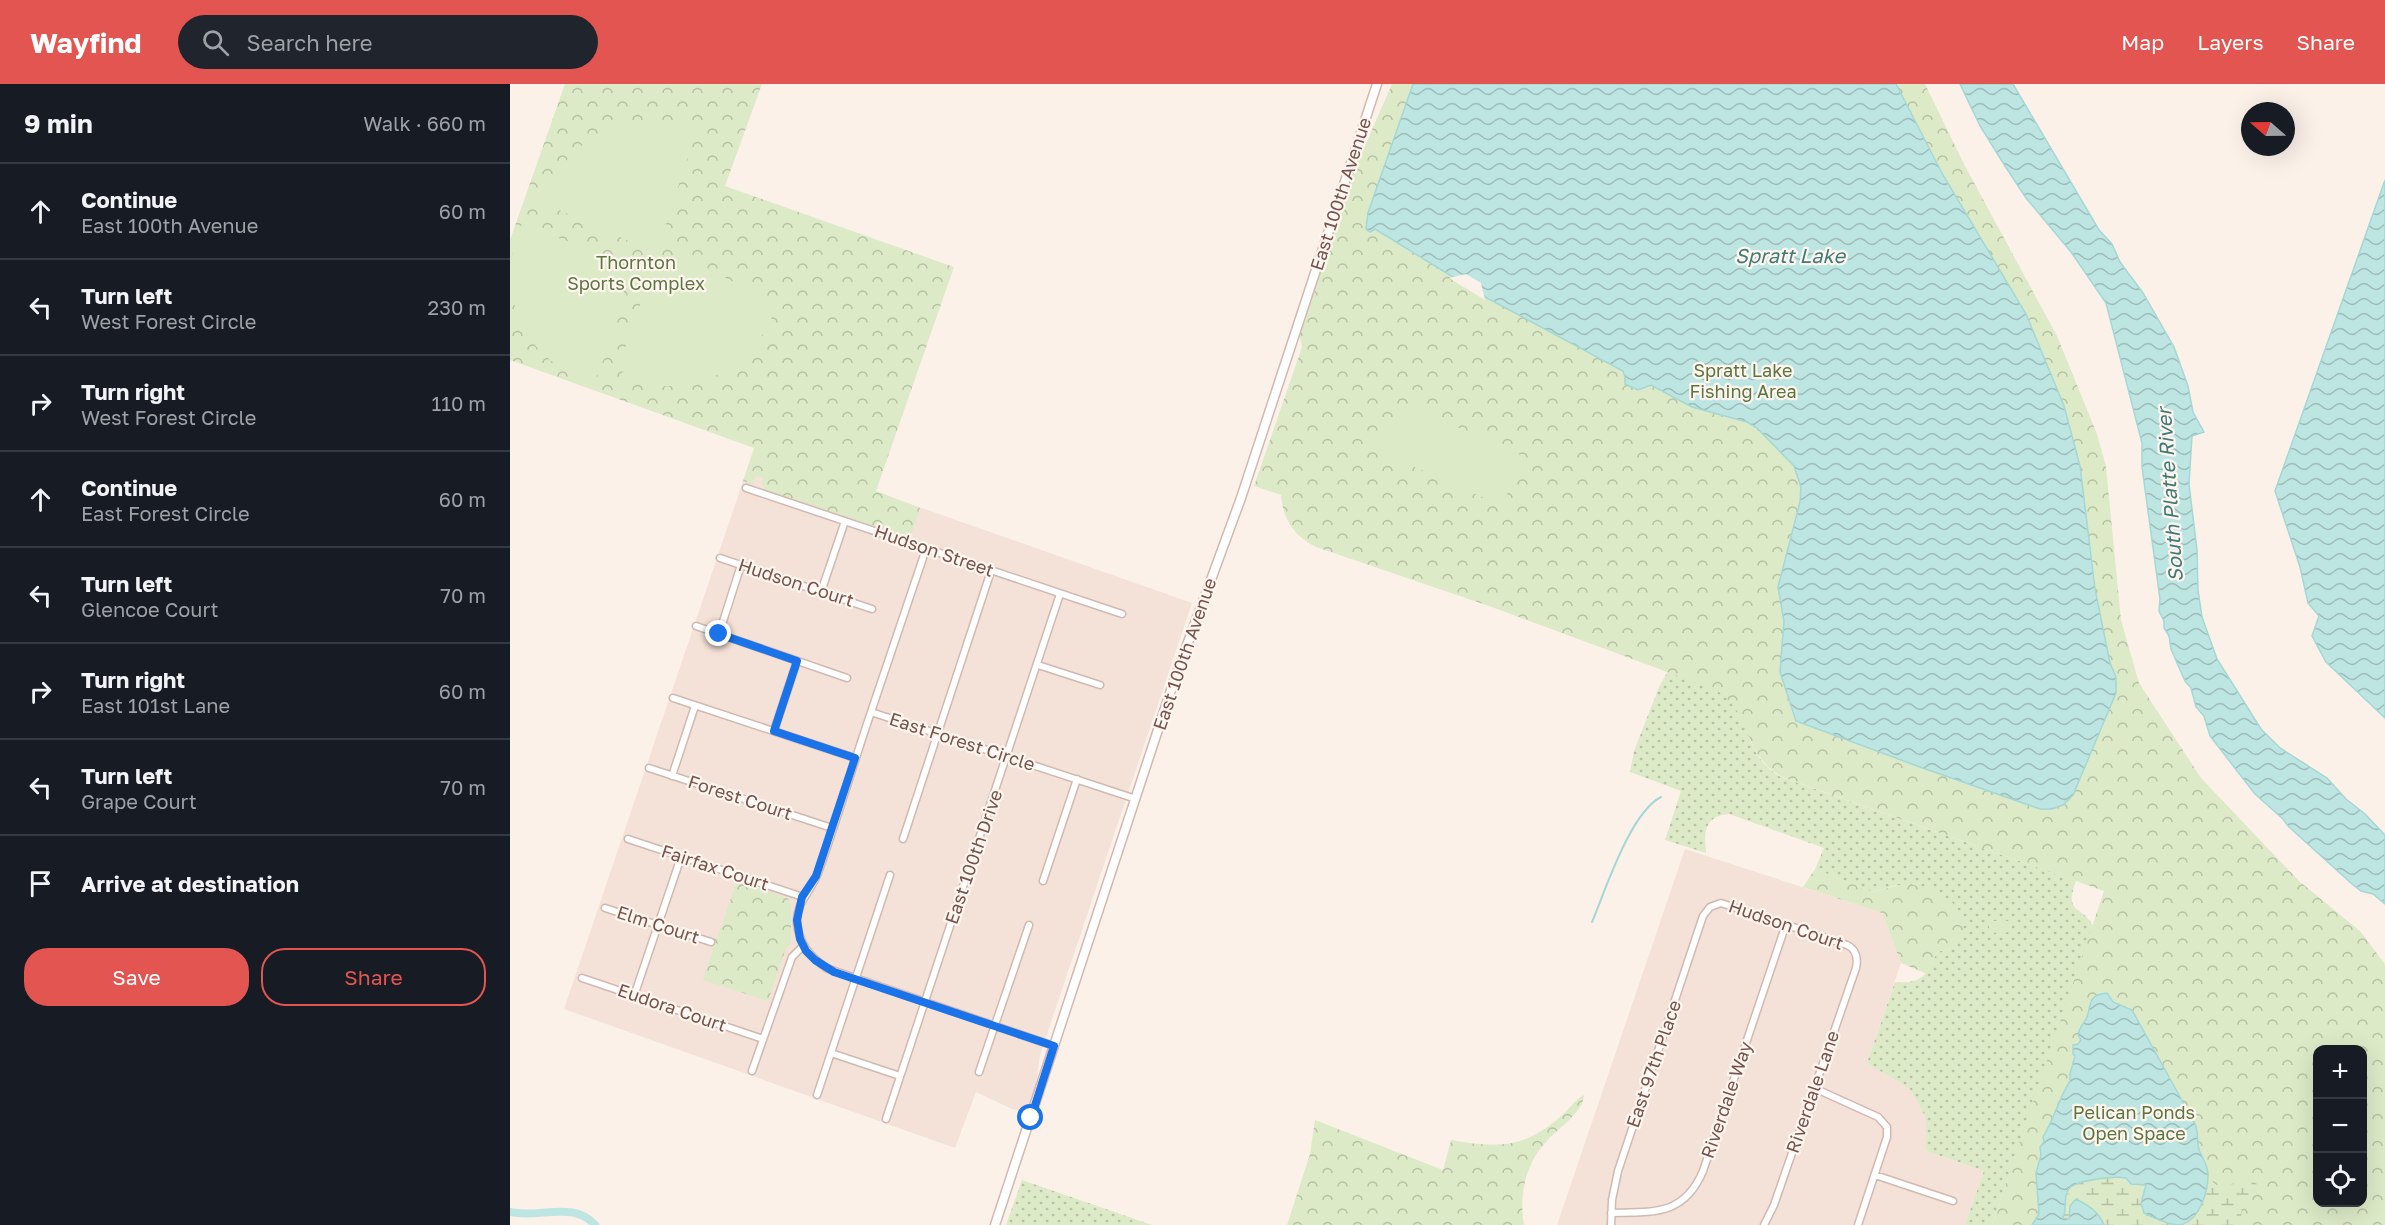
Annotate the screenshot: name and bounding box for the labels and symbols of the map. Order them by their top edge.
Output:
north arrow [2241,102,2295,156]
street label: East 100th Avenue [1305,114,1375,273]
water label: Spratt Lake [1735,243,1846,267]
park label: Thornton Sports Complex [567,251,705,294]
park label: Spratt Lake Fishing Area [1689,359,1797,402]
water label: South Platte River [2151,404,2187,583]
street label: Hudson Street [872,519,997,581]
street label: Hudson Court [736,553,857,611]
street label: East 100th Avenue [1148,575,1220,733]
route end [705,620,731,646]
street label: East Forest Circle [887,707,1038,775]
street label: Forest Court [685,770,795,824]
street label: East 100th Drive [940,787,1006,927]
street label: Fairfax Court [659,839,772,895]
street label: Hudson Court [1726,894,1847,954]
street label: Elm Court [614,900,702,948]
street label: Eudora Court [615,978,730,1036]
street label: East 97th Place [1621,997,1685,1130]
street label: Riverdale Lane [1781,1028,1843,1156]
street label: Riverdale Way [1696,1038,1756,1161]
park label: Pelican Ponds Open Space [2073,1101,2195,1144]
route start [1017,1104,1043,1130]

